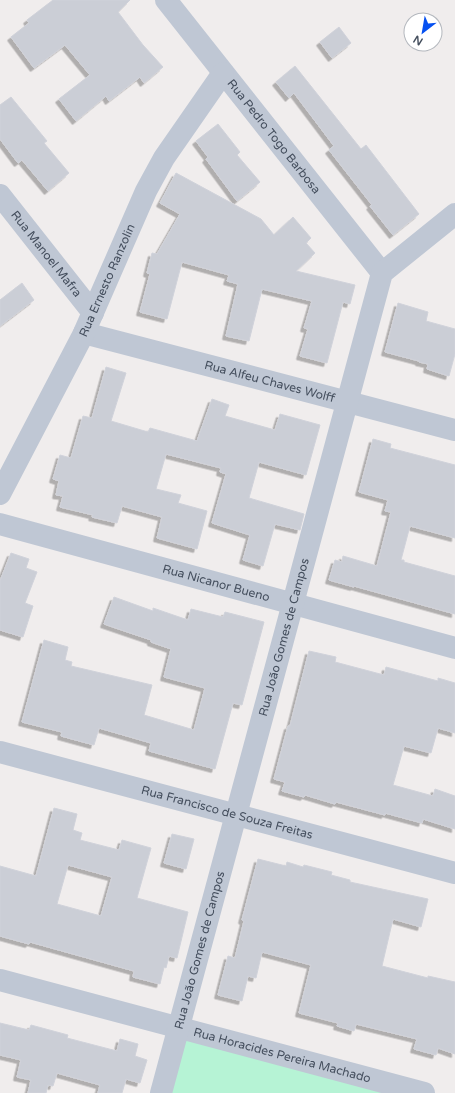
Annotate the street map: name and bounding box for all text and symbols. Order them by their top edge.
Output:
north arrow [403,12,443,52]
text: N [411,32,425,48]
street label: Rua Pedro Togo Barbosa [224,77,323,196]
street label: Rua Manoel Mafra [8,208,85,300]
street label: Rua Ernesto Ranzolin [76,222,138,339]
street label: Rua Alfeu Chaves Wolff [203,358,337,406]
street label: Rua João Gomes de Campos [256,556,312,718]
street label: Rua Nicanor Bueno [161,562,271,604]
street label: Rua Francisco de Souza Freitas [140,783,315,842]
street label: Rua João Gomes de Campos [172,869,228,1031]
street label: Rua Horacides Pereira Machado [192,1025,372,1086]

